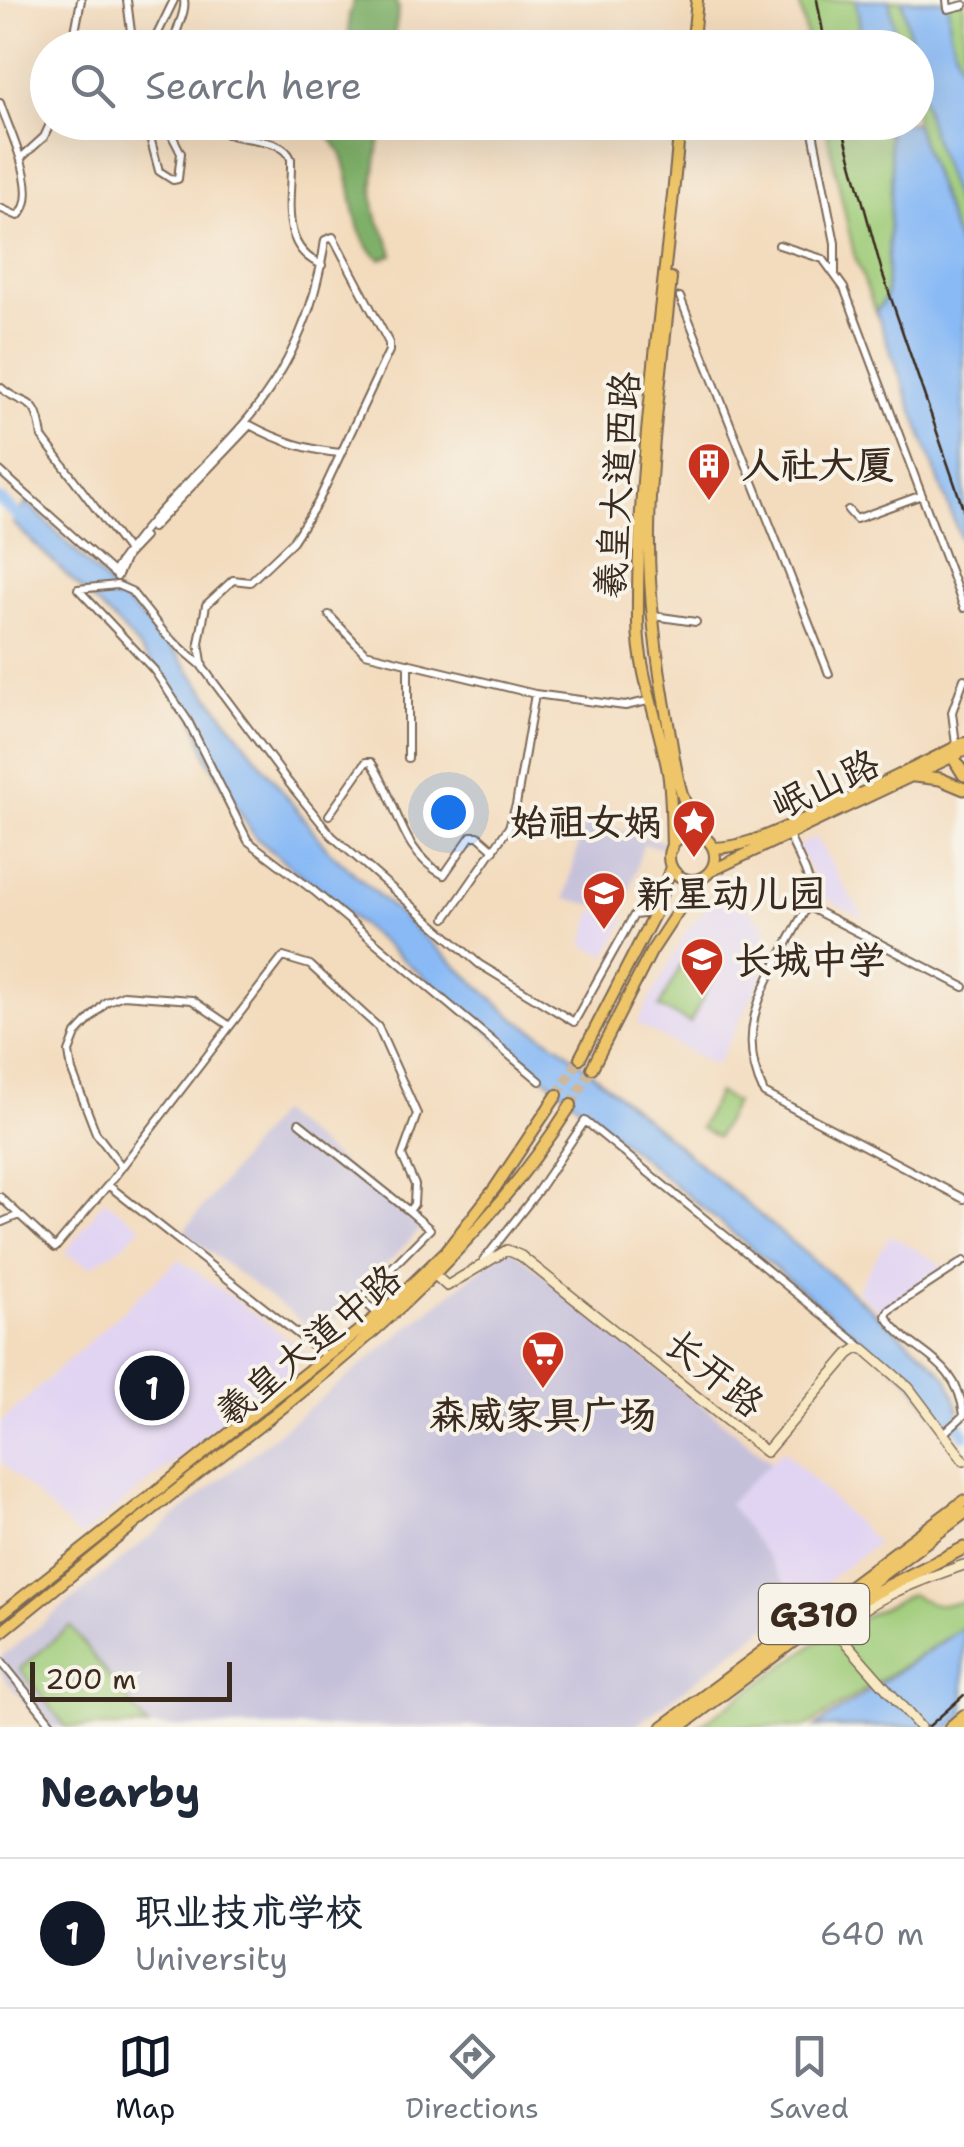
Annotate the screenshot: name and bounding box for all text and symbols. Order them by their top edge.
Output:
search box [30,30,934,140]
icon: search [65,58,120,113]
text: Search here [145,60,362,111]
street label: 羲皇大道西路 [584,369,650,601]
place label: 人社大厦 [742,439,894,490]
building icon: 人社大厦 [686,441,732,502]
street label: 岷山路 [763,737,887,831]
your location [423,787,474,838]
place label: 始祖女娲 [510,796,662,847]
place icon: 始祖女娲 [671,798,717,859]
place label: 新星动儿园 [636,868,826,919]
school or university icon: 新星动儿园 [581,870,627,931]
place label: 长城中学 [734,934,886,985]
school or university icon: 长城中学 [679,936,725,997]
street label: 羲皇大道中路 [204,1252,412,1438]
street label: 长开路 [655,1317,775,1429]
supermarket icon: 森威家具广场 [520,1329,566,1390]
pin: 1 [120,1350,184,1426]
place label: 森威家具广场 [429,1389,657,1440]
road number: G310 [759,1584,869,1644]
scale bar [30,1657,232,1702]
text: 200 m [45,1660,136,1698]
text: Nearby [40,1764,200,1820]
text: 职业技术学校 [135,1886,363,1937]
text: 1 [65,1912,80,1955]
text: 640 m [820,1912,924,1955]
text: University [135,1937,288,1980]
tab: Map [115,2029,175,2127]
tab: Directions [406,2029,539,2127]
tab: Saved [769,2029,849,2127]

